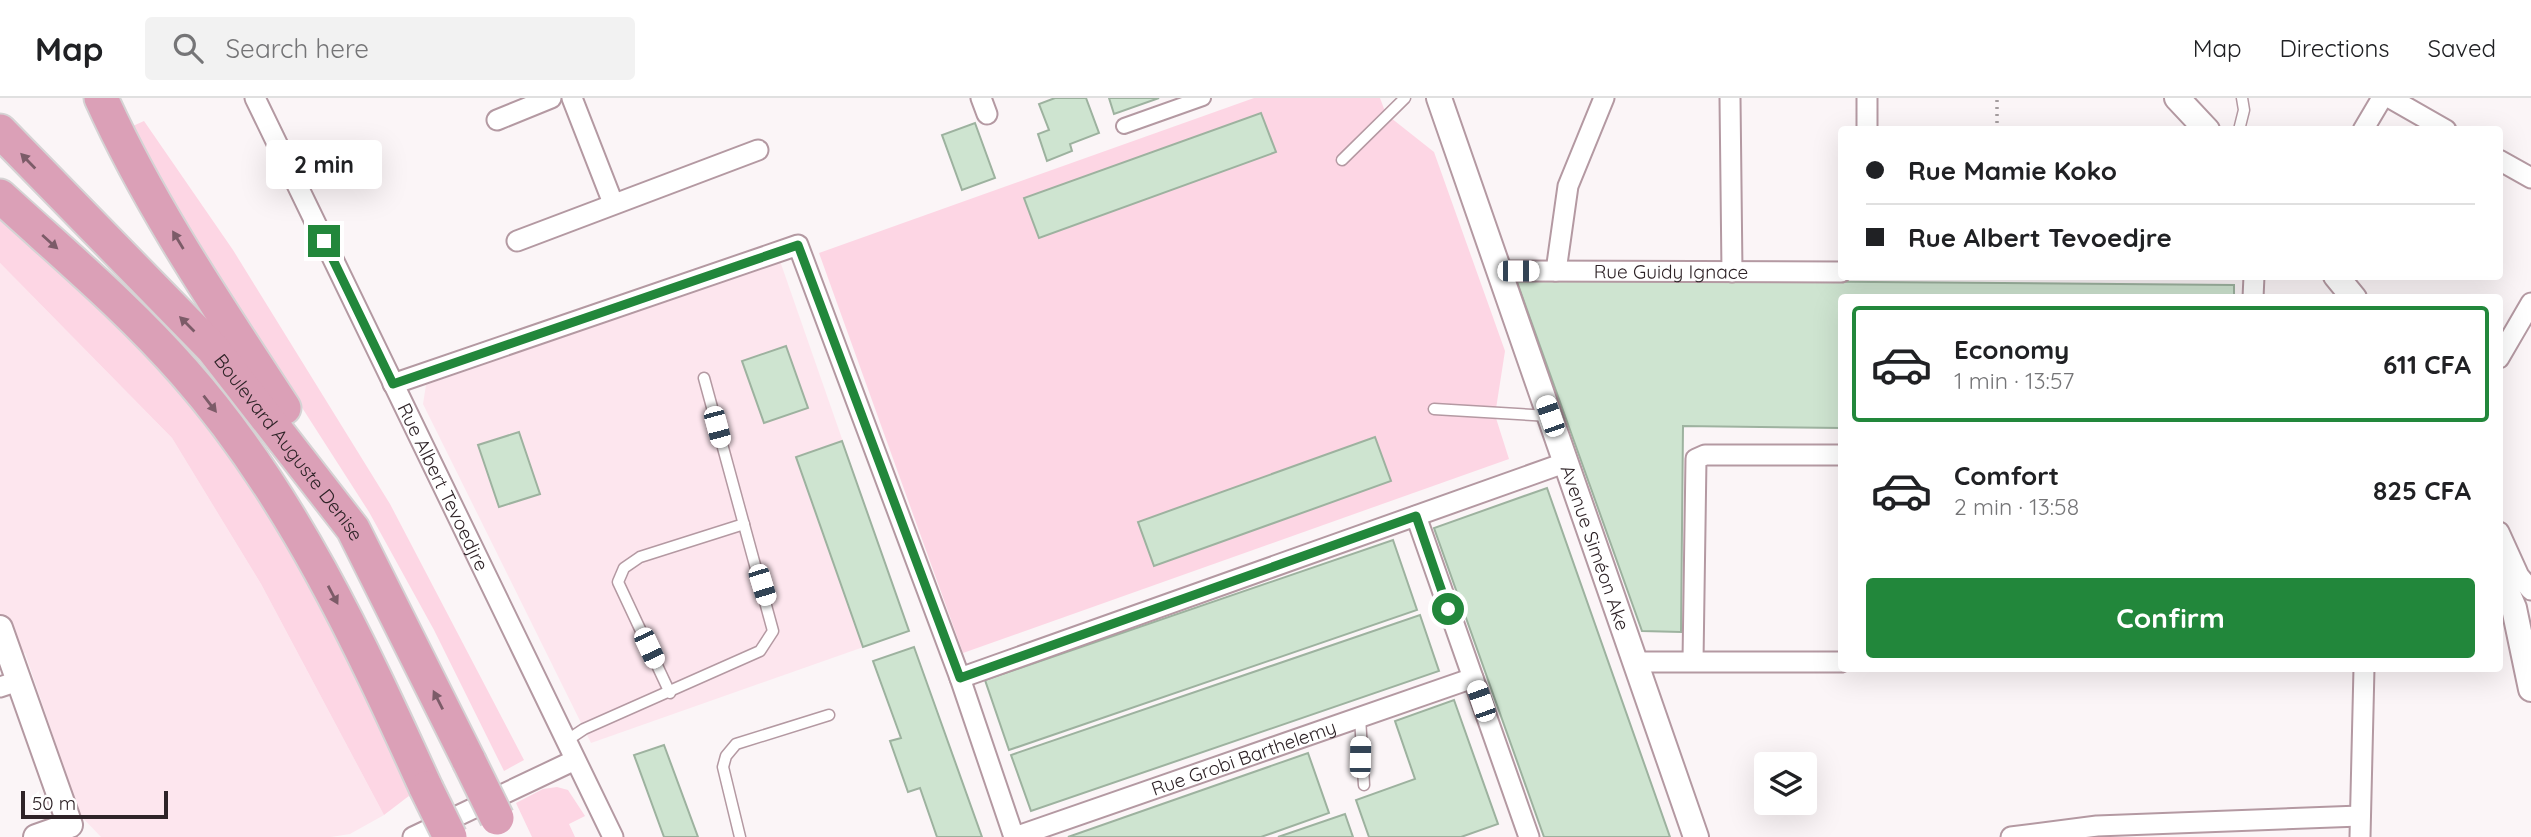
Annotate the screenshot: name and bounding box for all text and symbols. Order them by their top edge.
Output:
search box [145,17,635,80]
text: Map [35,28,103,69]
icon: search [169,29,207,67]
text: Search here [225,32,369,65]
text: Map [2193,33,2242,63]
text: Directions [2280,33,2390,63]
text: Saved [2428,33,2496,63]
callout: 2 min [266,139,382,188]
text: 2 min [294,150,354,179]
one-way arrow [21,153,37,170]
text: Rue Mamie Koko [1908,154,2117,187]
text: Rue Albert Tevoedjre [1908,221,2172,254]
route end [308,225,340,257]
one-way arrow [172,231,184,250]
one-way arrow [41,234,58,250]
street label: Rue Guidy Ignace [1594,259,1748,284]
car [1498,261,1540,282]
one-way arrow [179,316,196,332]
icon: car [1870,333,1933,396]
text: Economy [1954,333,2069,366]
text: 611 CFA [2383,348,2471,381]
street label: Boulevard Auguste Denise [209,349,369,545]
text: 1 min · 13:57 [1954,366,2074,395]
car [1534,393,1567,439]
one-way arrow [202,395,217,413]
street label: Rue Albert Tevoedjre [393,399,494,575]
car [702,404,733,450]
icon: car [1870,459,1933,522]
text: Comfort [1954,459,2059,492]
street label: Avenue Siméon Ake [1556,462,1635,633]
text: 825 CFA [2373,474,2471,507]
text: 2 min · 13:58 [1954,492,2079,521]
car [746,562,779,608]
button: Confirm [1866,578,2475,658]
one-way arrow [327,585,338,605]
route start [1432,593,1464,625]
car [631,625,668,671]
car [1465,678,1498,724]
one-way arrow [433,690,444,710]
street label: Rue Grobi Barthelemy [1148,715,1339,801]
car [1350,736,1371,778]
map controls [1754,752,1817,815]
button: layers [1754,752,1817,815]
scale bar [21,788,168,820]
text: 50 m [32,791,76,815]

